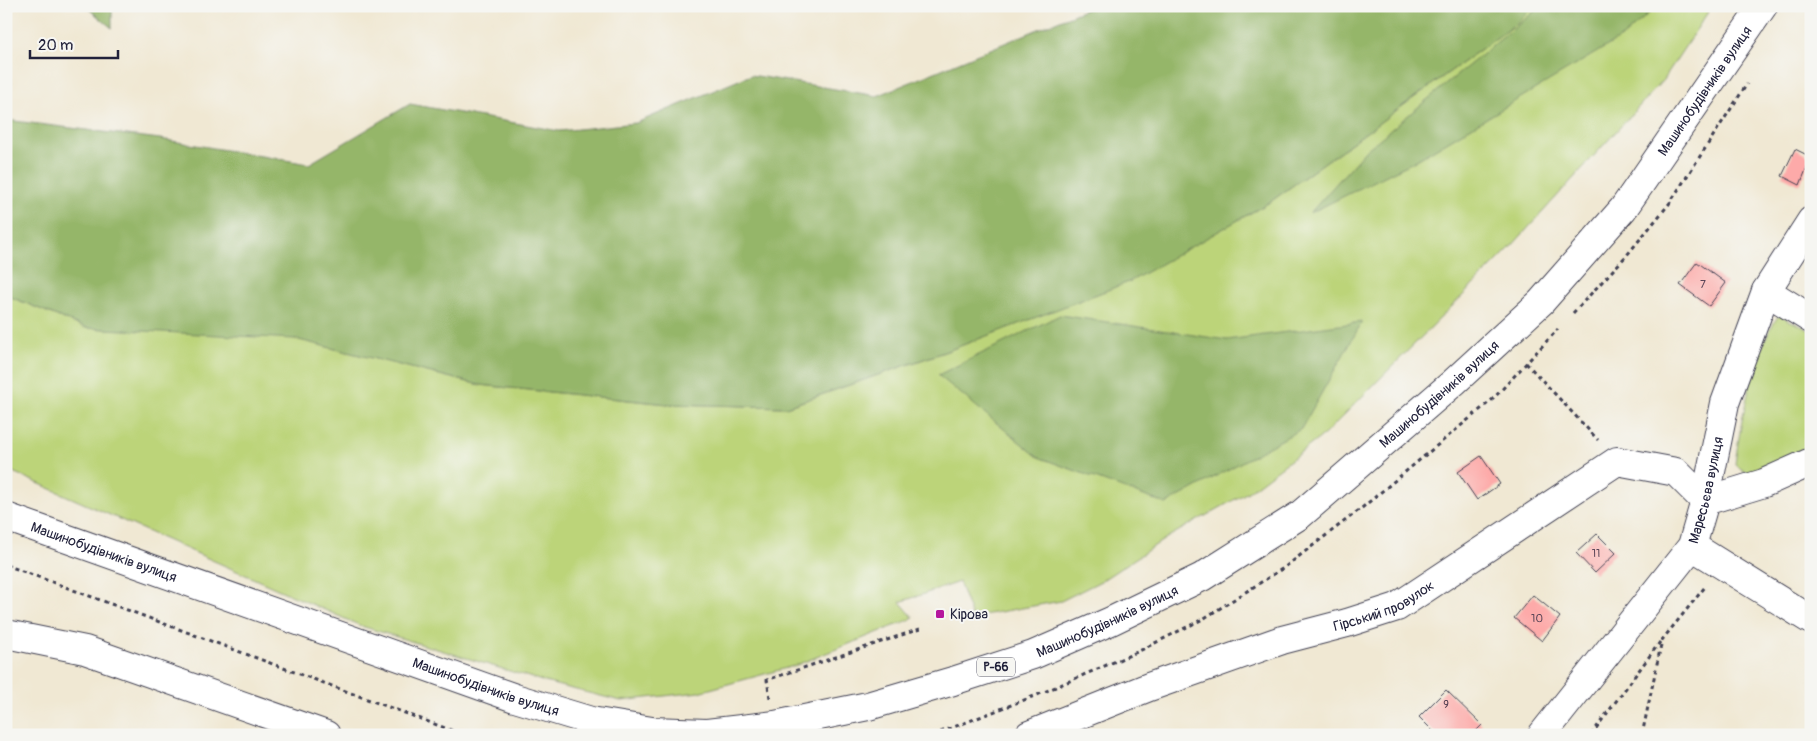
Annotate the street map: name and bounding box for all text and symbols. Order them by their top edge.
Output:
street label: Машинобудівників вулиця [1654,23,1755,159]
scale bar [30,28,118,60]
text: 20 m [38,36,73,55]
house number: 7 [1700,278,1706,291]
street label: Машинобудівників вулиця [1376,337,1502,451]
street label: Маресьєва вулиця [1685,435,1726,546]
street label: Машинобудівників вулиця [29,518,179,586]
house number: 11 [1592,547,1600,560]
street label: Гірський провулок [1331,576,1437,635]
street label: Машинобудівників вулиця [1034,581,1181,661]
place label: Кірова [950,606,988,623]
marker: Кірова [934,608,946,620]
house number: 10 [1531,612,1543,625]
street label: Машинобудівників вулиця [410,654,561,719]
road number: Р-66 [977,658,1015,676]
house number: 9 [1443,698,1449,711]

